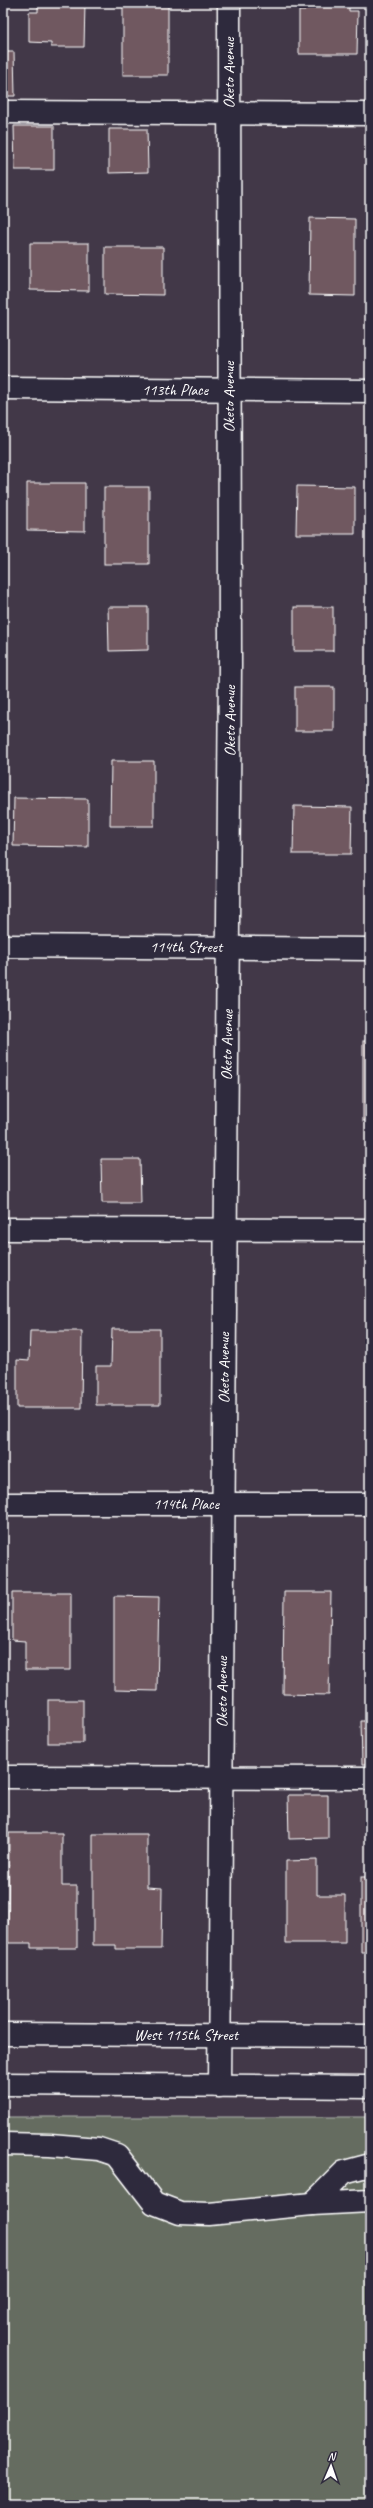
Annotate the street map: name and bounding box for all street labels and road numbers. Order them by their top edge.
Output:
street label: Oketo Avenue [219,36,239,108]
street label: Oketo Avenue [219,360,239,432]
street label: 113th Place [142,380,210,400]
street label: Oketo Avenue [220,684,240,756]
street label: 114th Street [150,937,224,957]
street label: Oketo Avenue [216,1008,238,1081]
street label: Oketo Avenue [214,1331,234,1403]
street label: 114th Place [153,1494,221,1514]
street label: Oketo Avenue [212,1655,232,1727]
street label: West 115th Street [134,2025,240,2045]

